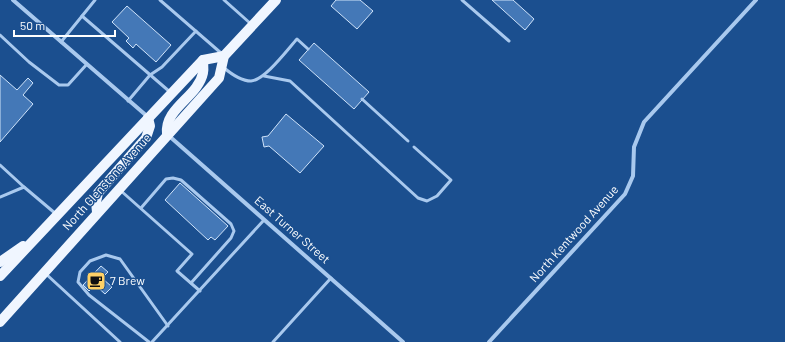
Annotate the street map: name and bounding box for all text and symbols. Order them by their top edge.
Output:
scale bar [14,12,115,38]
text: 50 m [20,18,45,32]
street label: North Glenstone Avenue [59,130,153,233]
street label: North Kentwood Avenue [526,182,620,285]
street label: East Turner Street [252,193,333,266]
cafe icon: 7 Brew [85,270,107,292]
place label: 7 Brew [110,273,145,287]

